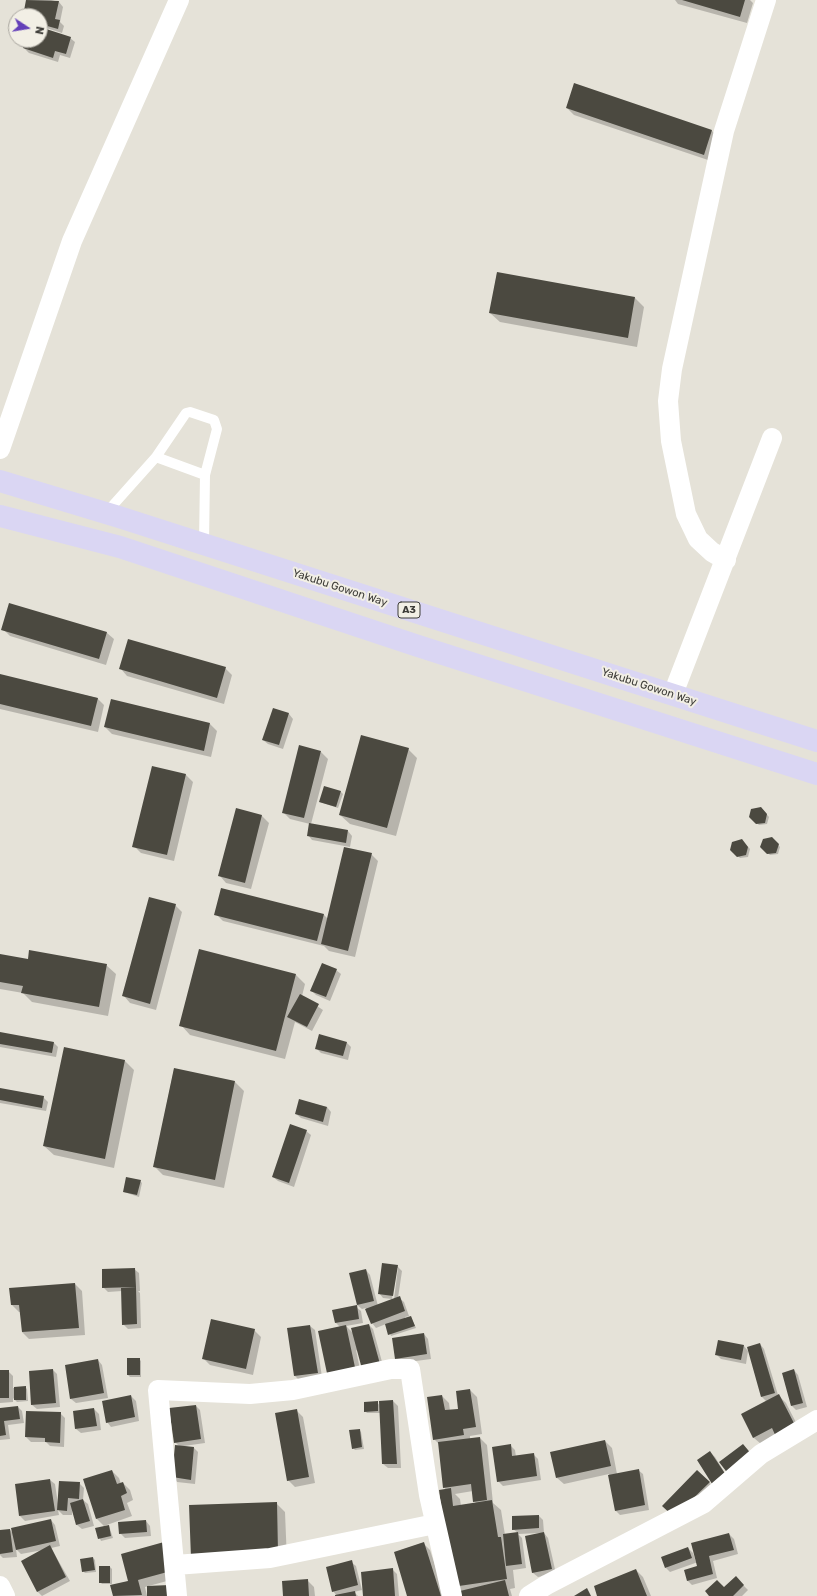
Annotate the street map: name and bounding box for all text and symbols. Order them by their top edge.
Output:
north arrow [8,8,48,48]
text: N [32,25,46,36]
street label: Yakubu Gowon Way [291,566,389,610]
road number: A3 [398,602,420,618]
street label: Yakubu Gowon Way [600,665,698,709]

